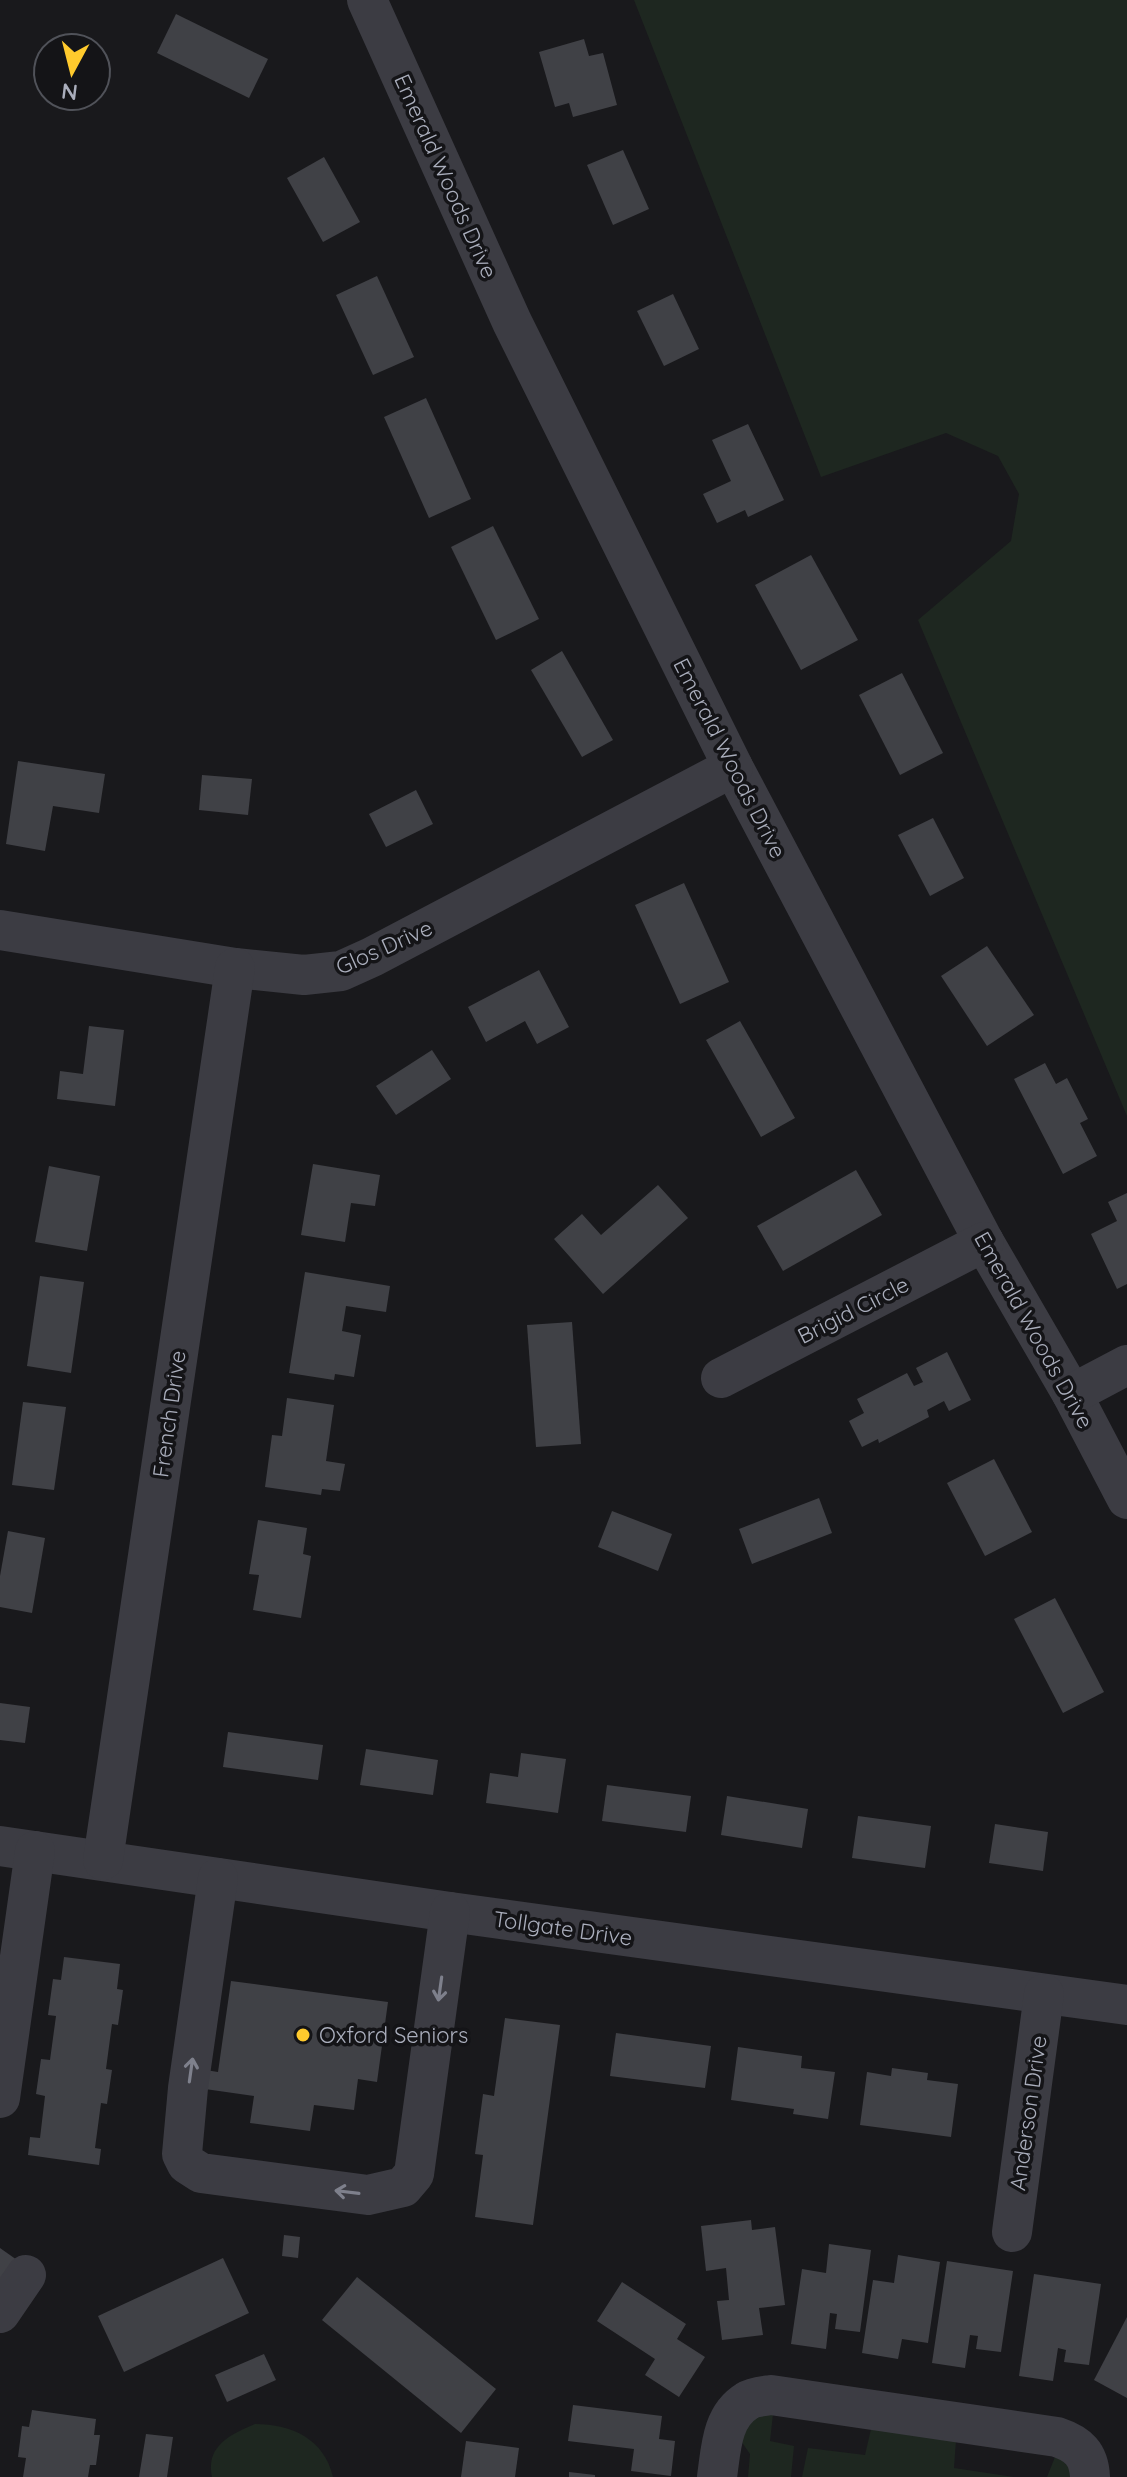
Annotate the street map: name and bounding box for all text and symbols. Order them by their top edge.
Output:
north arrow [32,32,112,112]
street label: Emerald Woods Drive [388,69,504,283]
text: N [60,77,79,107]
street label: Emerald Woods Drive [667,653,793,863]
street label: Glos Drive [331,913,437,981]
street label: Emerald Woods Drive [968,1227,1100,1433]
street label: Brigid Circle [793,1270,913,1350]
street label: French Drive [146,1349,192,1479]
street label: Tollgate Drive [492,1904,634,1952]
one-way arrow [432,1976,447,2001]
place label: Oxford Seniors [319,2021,468,2049]
marker: Oxford Seniors [294,2026,312,2044]
street label: Anderson Drive [1003,2034,1053,2192]
one-way arrow [184,2058,199,2083]
one-way arrow [334,2185,361,2200]

